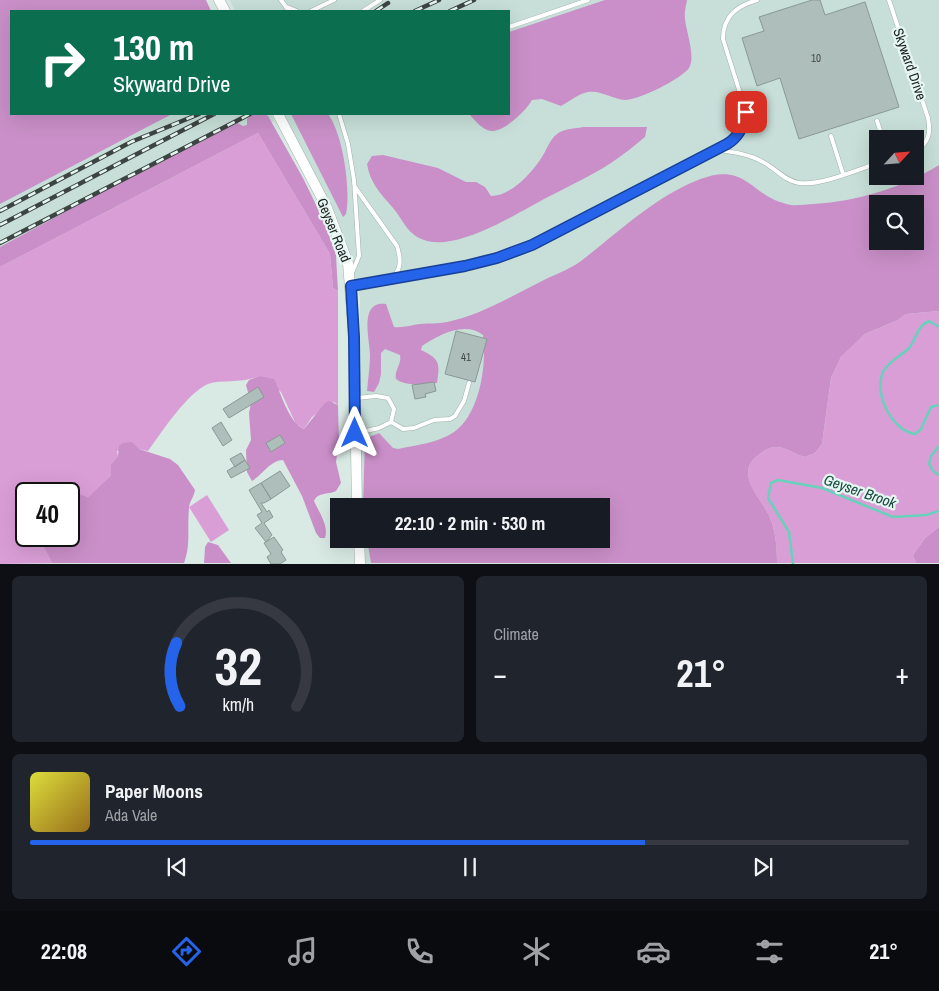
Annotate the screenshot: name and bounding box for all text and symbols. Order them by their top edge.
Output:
text: 130 m [113,24,194,71]
street label: Skyward Drive [889,26,931,102]
icon: right [30,30,95,95]
house number: 10 [811,51,821,65]
text: Skyward Drive [113,69,230,99]
pin [725,91,767,133]
icon: arrive [732,98,760,126]
north arrow [869,130,924,185]
map controls [869,130,924,250]
street label: Geyser Road [313,195,355,265]
button: search [869,195,924,250]
house number: 41 [461,350,471,364]
position arrow [328,406,380,458]
water label: Geyser Brook [821,469,900,513]
speed limit sign: 40 [15,482,80,547]
text: 22:10 · 2 min · 530 m [395,510,545,536]
text: Climate [494,623,539,645]
text: 32 [214,631,261,701]
text: 21° [676,648,726,699]
text: − [494,655,507,693]
text: + [896,655,909,693]
text: km/h [222,693,254,717]
text: Paper Moons [105,778,203,804]
text: Ada Vale [105,804,157,826]
icon: previous [163,853,191,881]
icon: pause [456,853,484,881]
icon: next [749,853,777,881]
icon: directions [169,934,204,969]
icon: music [285,934,320,969]
icon: phone [402,934,437,969]
icon: climate [519,934,554,969]
icon: car [636,934,671,969]
icon: filters [752,934,787,969]
text: 22:08 [41,936,87,966]
text: 21° [869,936,898,966]

